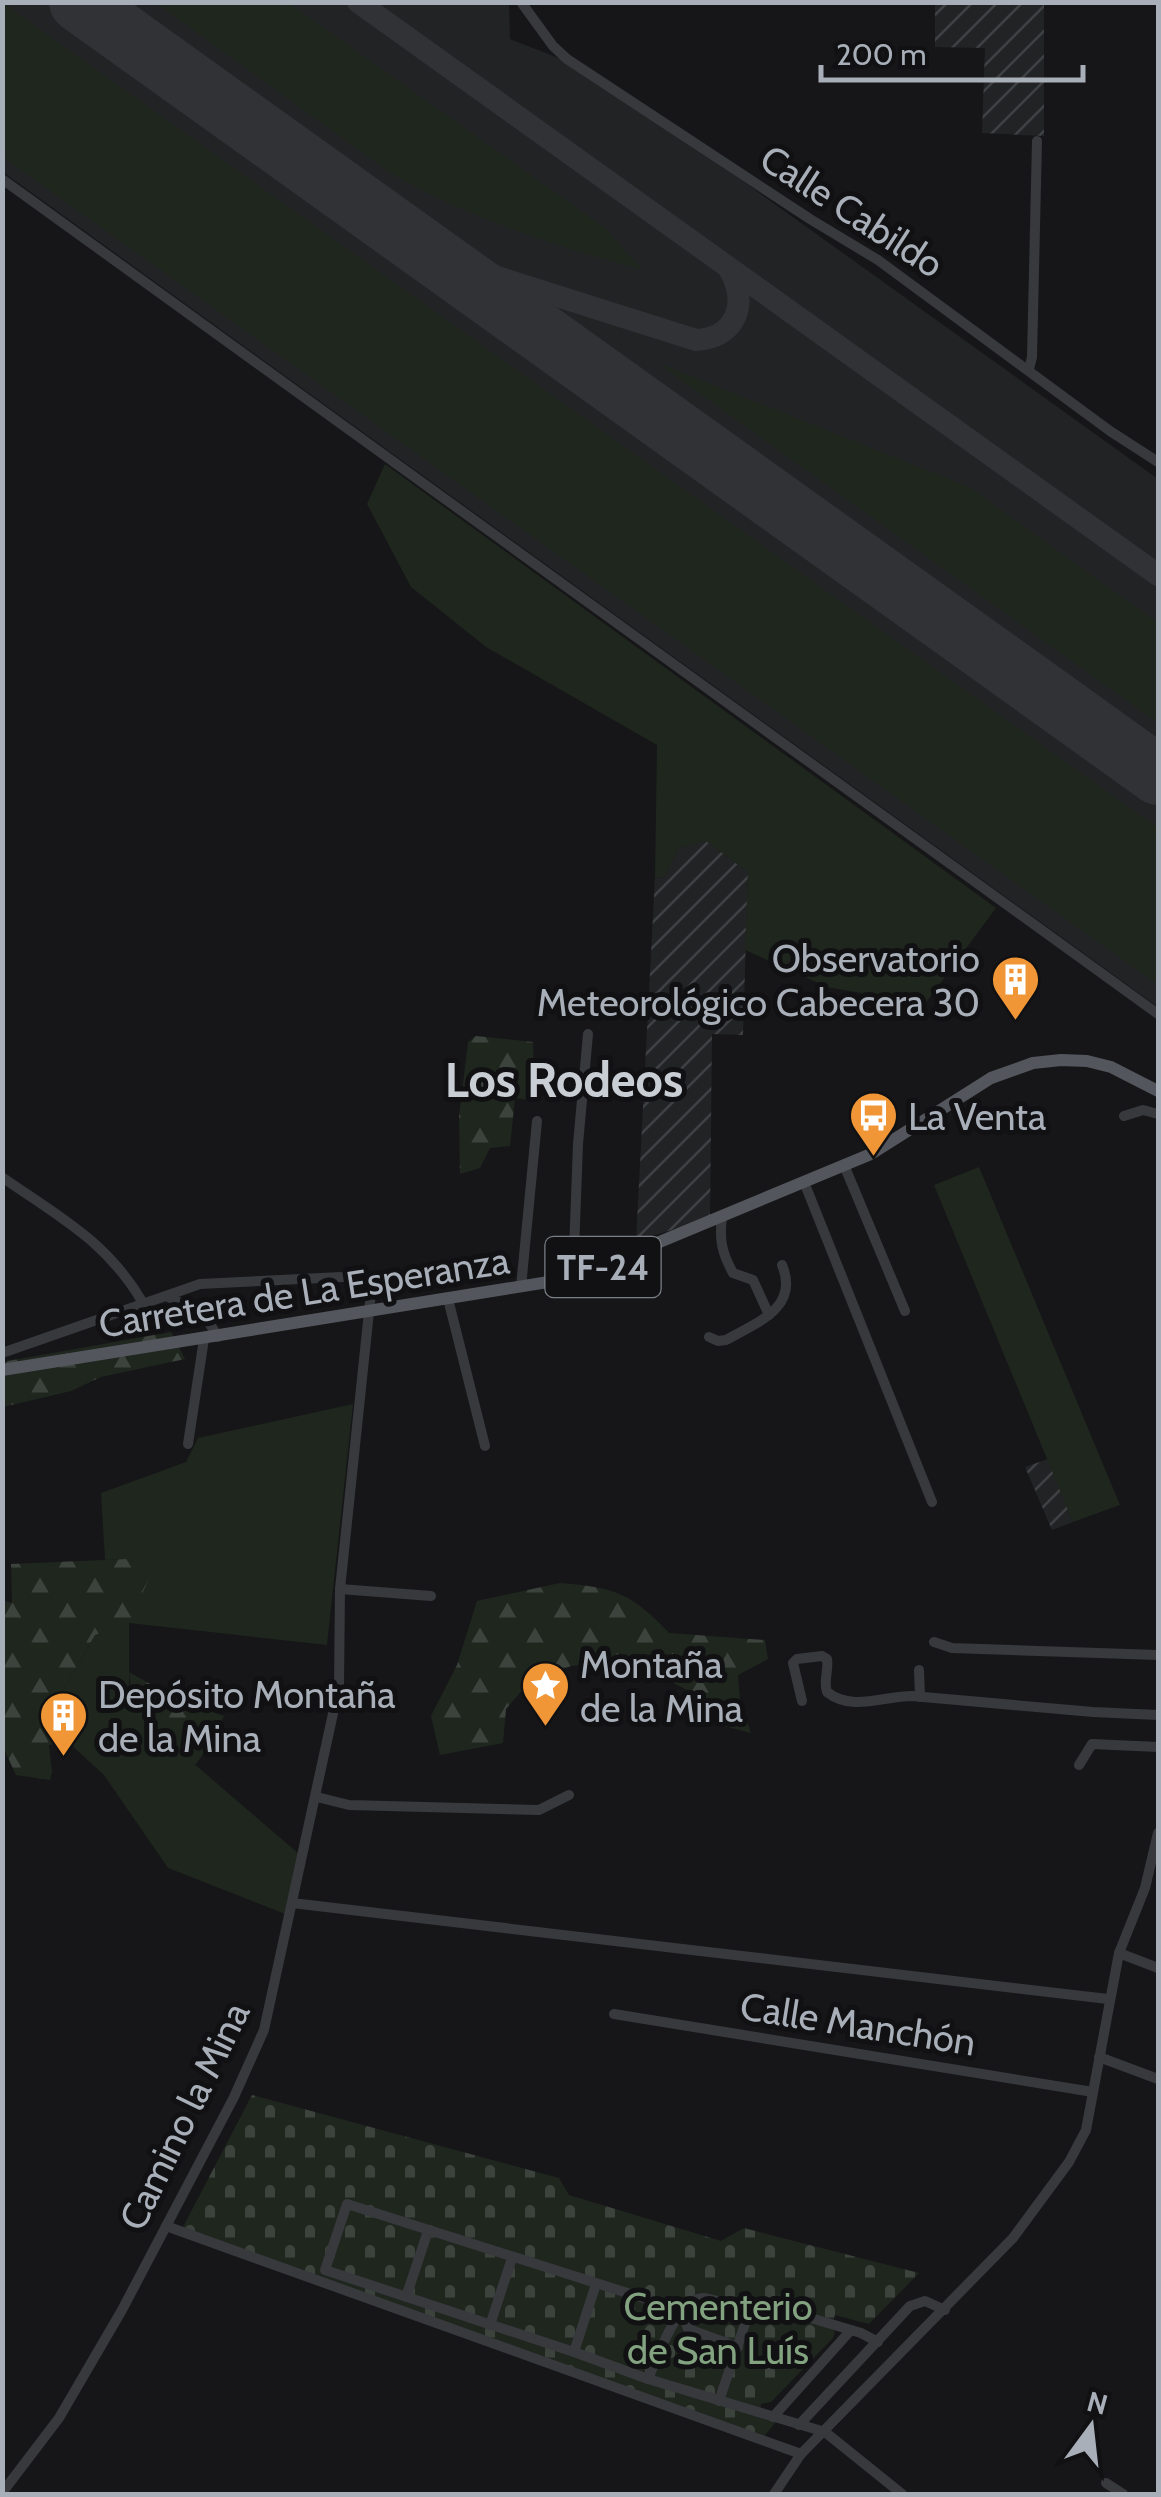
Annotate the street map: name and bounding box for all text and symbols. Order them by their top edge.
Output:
scale bar [821,20,1084,82]
text: 200 m [836,36,927,73]
street label: Calle Cabildo [752,134,952,288]
place label: Observatorio Meteorológico Cabecera 30 [537,935,980,1026]
building icon: Observatorio Meteorológico Cabecera 30 [989,954,1041,1022]
district label: Los Rodeos [445,1051,683,1109]
bus stop icon: La Venta [847,1090,899,1158]
place label: La Venta [908,1093,1046,1140]
street label: Carretera de La Esperanza [95,1236,513,1348]
road number: TF-24 [546,1237,660,1297]
place label: Montaña de la Mina [580,1641,743,1732]
place icon: Montaña de la Mina [519,1660,571,1728]
place label: Depósito Montaña de la Mina [98,1671,396,1762]
building icon: Depósito Montaña de la Mina [37,1690,89,1758]
street label: Calle Manchón [737,1982,979,2066]
street label: Camino la Mina [109,1994,259,2238]
park label: Cementerio de San Luís [623,2283,813,2374]
north arrow [1041,2377,1141,2477]
text: N [1084,2384,1111,2422]

